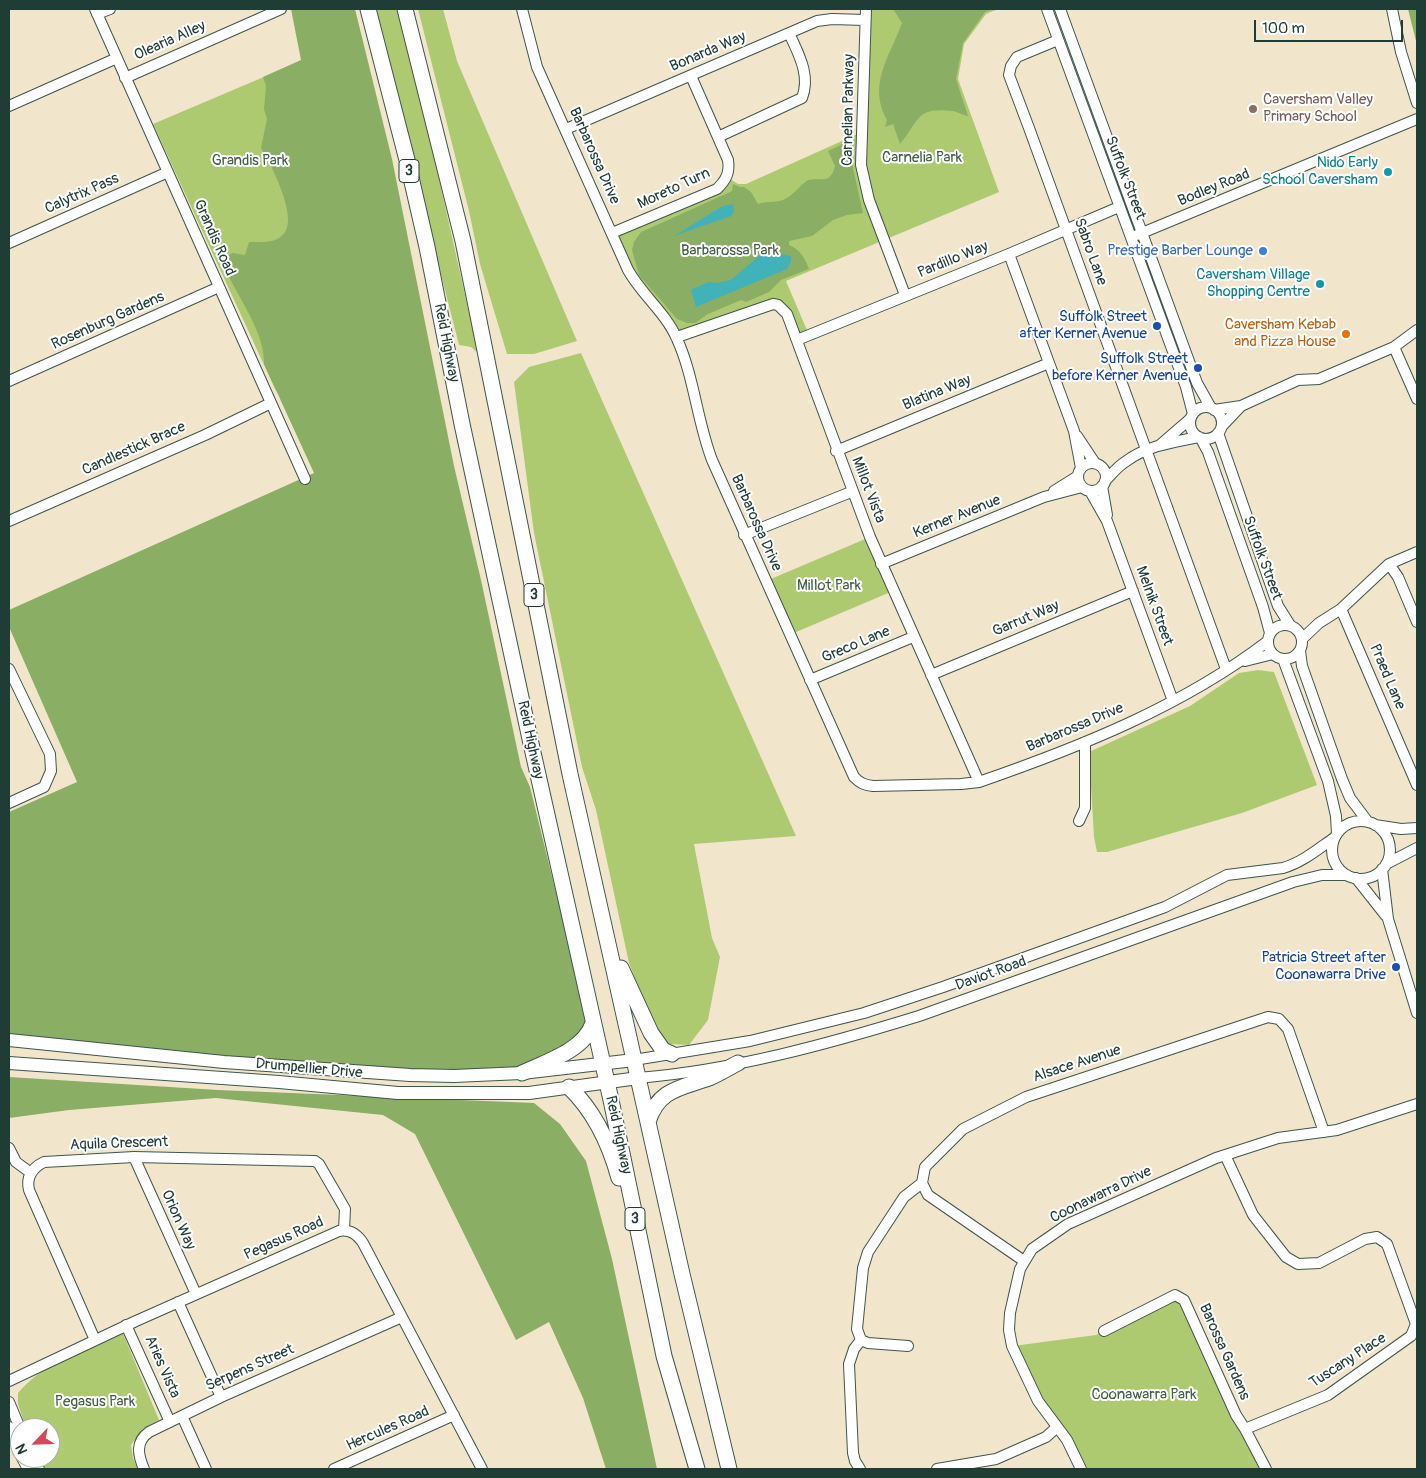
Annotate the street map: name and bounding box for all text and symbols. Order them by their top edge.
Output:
scale bar [1256,10,1405,42]
street label: Olearia Alley [131,17,209,65]
text: 100 m [1262,19,1305,38]
street label: Bonarda Way [667,28,749,76]
street label: Carnelian Parkway [839,54,859,166]
place label: Caversham Valley Primary School [1263,91,1373,126]
marker: Caversham Valley Primary School [1247,103,1259,115]
street label: Barbarossa Drive [565,105,623,207]
street label: Suffolk Street [1101,134,1149,222]
park label: Carnelia Park [882,149,962,167]
park label: Grandis Park [212,152,288,170]
place label: Nido Early School Caversham [1262,154,1378,189]
road number: 3 [399,160,419,182]
street label: Moreto Turn [635,164,713,214]
street label: Bodley Road [1176,165,1252,211]
marker: Nido Early School Caversham [1382,166,1394,178]
street label: Calytrix Pass [42,170,122,218]
street label: Grandis Road [189,197,239,279]
street label: Sabro Lane [1070,216,1110,288]
street label: Pardillo Way [915,238,991,282]
park label: Barbarossa Park [681,242,779,260]
place label: Prestige Barber Lounge [1107,242,1253,260]
marker: Prestige Barber Lounge [1257,245,1269,257]
place label: Caversham Village Shopping Centre [1196,266,1310,301]
marker: Caversham Village Shopping Centre [1314,278,1326,290]
street label: Rosenburg Gardens [49,288,167,354]
street label: Reid Highway [430,302,462,384]
place label: Suffolk Street after Kerner Avenue [1019,308,1147,343]
place label: Caversham Kebab and Pizza House [1225,316,1336,351]
marker: Suffolk Street after Kerner Avenue [1151,320,1163,332]
marker: Caversham Kebab and Pizza House [1340,328,1352,340]
place label: Suffolk Street before Kerner Avenue [1052,350,1188,385]
marker: Suffolk Street before Kerner Avenue [1192,362,1204,374]
street label: Blatina Way [900,371,974,415]
street label: Candlestick Brace [80,418,188,480]
street label: Millot Vista [847,454,889,526]
street label: Barbarossa Drive [727,472,785,574]
street label: Kerner Avenue [911,491,1003,543]
street label: Suffolk Street [1239,514,1285,602]
street label: Melnik Street [1131,564,1177,648]
park label: Millot Park [797,577,861,595]
road number: 3 [524,584,544,606]
street label: Garrut Way [990,597,1062,641]
street label: Greco Lane [819,623,893,667]
street label: Praed Lane [1365,642,1409,712]
street label: Reid Highway [513,699,547,781]
street label: Barbarossa Drive [1024,699,1126,757]
place label: Patricia Street after Coonawarra Drive [1261,949,1386,984]
street label: Daviot Road [953,953,1029,995]
marker: Patricia Street after Coonawarra Drive [1390,961,1402,973]
street label: Alsace Avenue [1031,1041,1123,1087]
street label: Drumpellier Drive [255,1055,363,1083]
street label: Reid Highway [601,1094,635,1176]
street label: Aquila Crescent [70,1133,168,1155]
street label: Coonawarra Drive [1047,1163,1155,1227]
street label: Orion Way [157,1187,199,1253]
road number: 3 [625,1208,645,1230]
street label: Pegasus Road [241,1213,327,1265]
street label: Barossa Gardens [1195,1301,1253,1403]
street label: Tuscany Place [1306,1329,1390,1393]
street label: Aries Vista [140,1333,184,1401]
street label: Serpens Street [203,1341,297,1395]
park label: Coonawarra Park [1092,1386,1196,1404]
park label: Pegasus Park [55,1393,135,1411]
street label: Hercules Road [344,1403,432,1455]
north arrow [10,1418,60,1468]
text: N [12,1441,31,1457]

